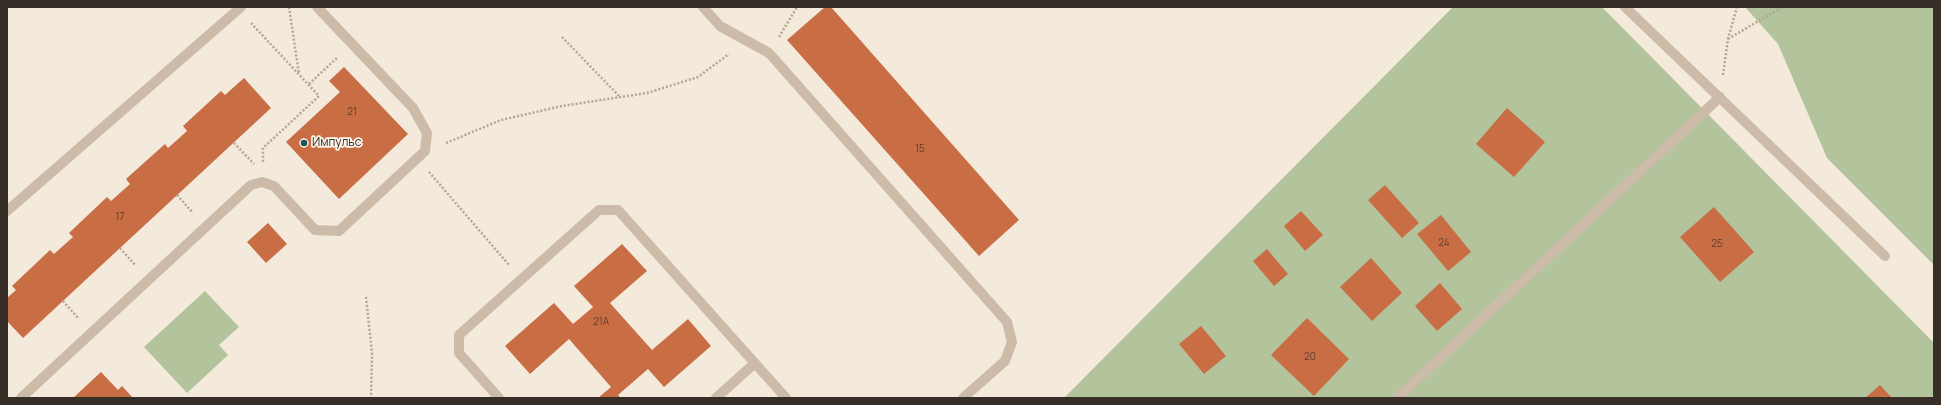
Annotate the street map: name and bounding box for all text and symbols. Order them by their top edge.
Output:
house number: 21 [347,106,357,118]
place label: Импульс [312,136,361,150]
marker: Импульс [299,138,309,148]
house number: 15 [915,143,925,155]
house number: 17 [116,211,124,223]
house number: 24 [1438,237,1450,249]
house number: 25 [1711,238,1723,250]
house number: 21А [593,316,609,328]
house number: 20 [1304,351,1316,363]

